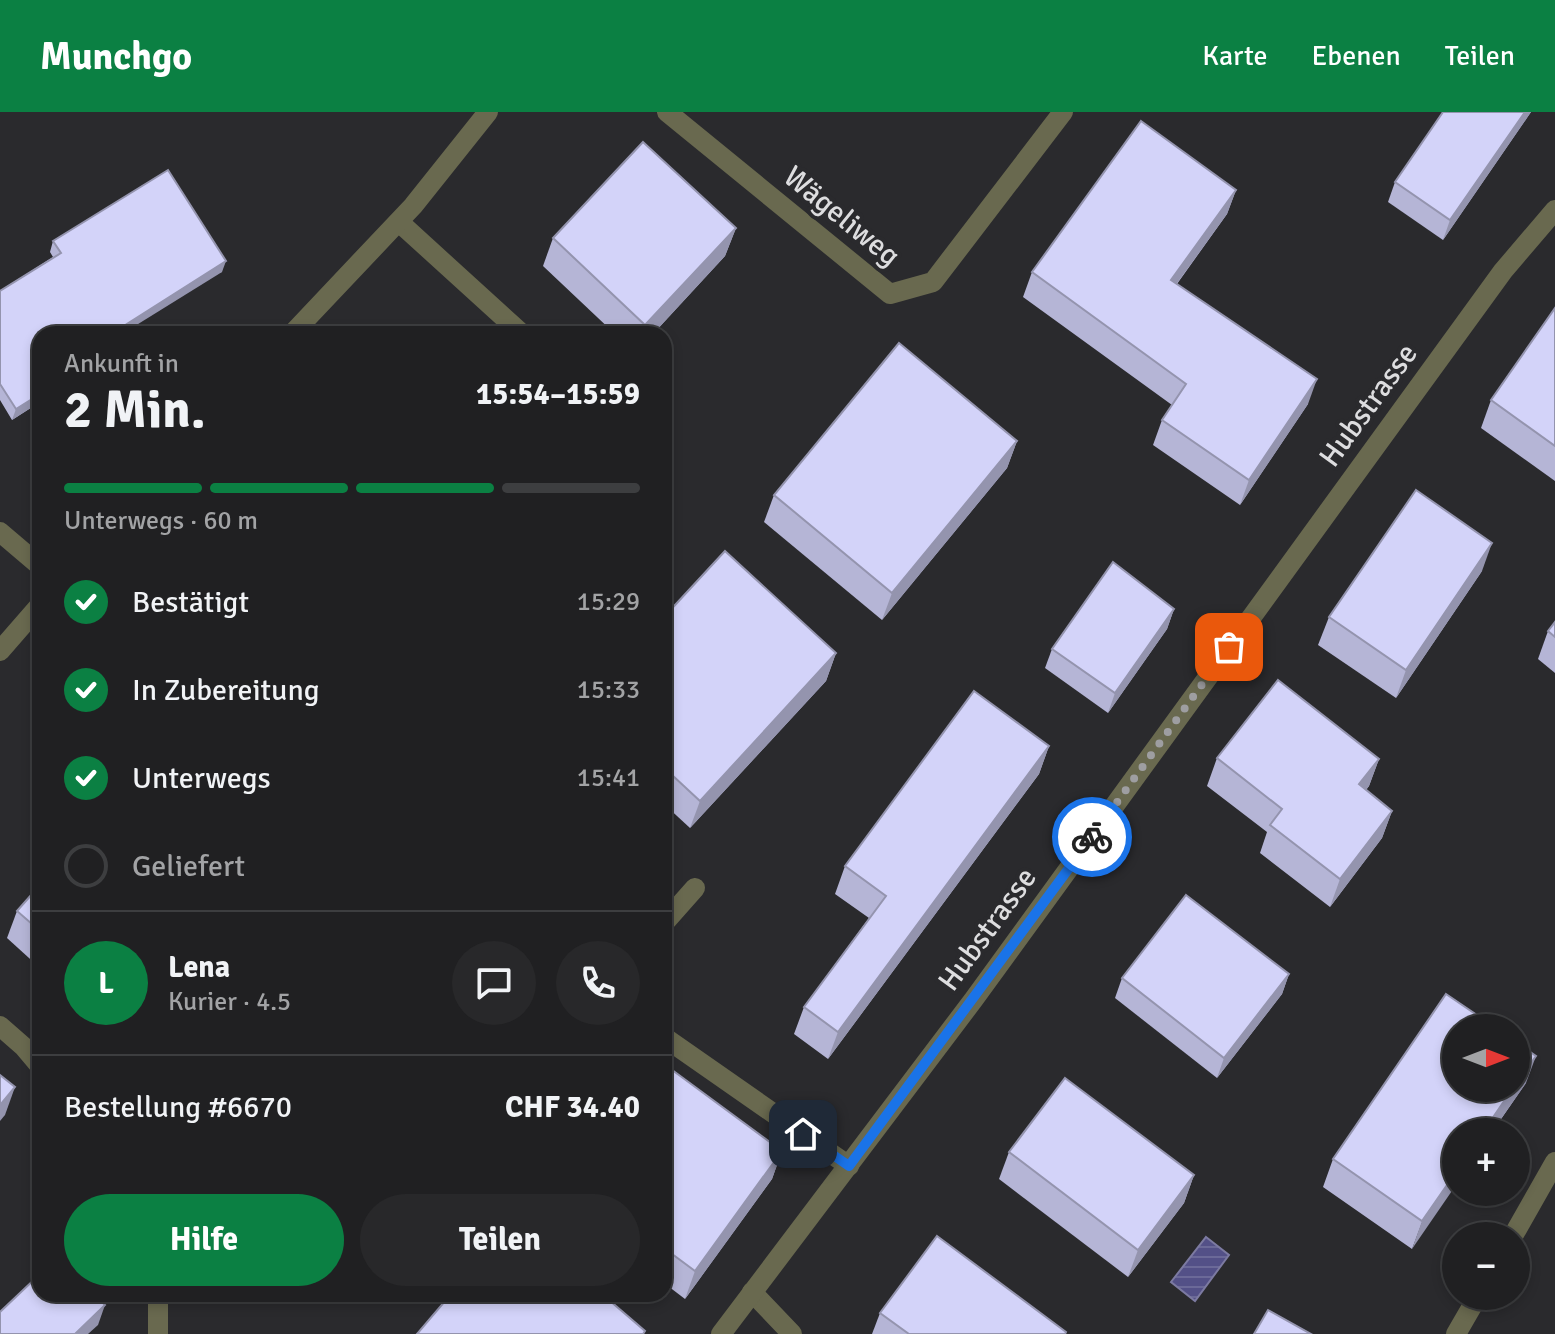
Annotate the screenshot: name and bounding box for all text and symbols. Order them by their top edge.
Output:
text: Munchgo [40,33,192,80]
text: Karte [1202,39,1268,73]
text: Ebenen [1312,39,1401,73]
text: Teilen [1445,39,1515,73]
street label: Wägeliweg [776,158,907,274]
street label: Hubstrasse [1311,336,1426,474]
text: Ankunft in [64,348,179,380]
text: 15:54–15:59 [476,376,640,413]
text: 2 Min. [64,378,206,442]
text: Unterwegs · 60 m [64,505,258,537]
icon: check [64,580,108,624]
text: Bestätigt [132,584,249,621]
text: 15:29 [577,586,640,618]
pin [1195,613,1263,681]
icon: bag [1207,625,1251,669]
icon: check [64,668,108,712]
text: In Zubereitung [132,672,320,709]
text: 15:33 [577,674,640,706]
icon: check [64,756,108,800]
text: Unterwegs [132,760,271,797]
text: 15:41 [577,762,640,794]
courier [1052,797,1132,877]
icon: bike [1070,815,1114,859]
text: Geliefert [132,848,245,885]
street label: Hubstrasse [930,860,1045,998]
button: chat [452,941,536,1025]
button: phone [556,941,640,1025]
text: Lena [168,949,230,986]
text: L [98,965,114,1002]
text: Kurier · 4.5 [168,986,291,1018]
north arrow [1442,1014,1530,1102]
map controls [1442,1014,1530,1310]
text: Bestellung #6670 [64,1089,292,1126]
text: CHF 34.40 [505,1089,640,1126]
pin [769,1100,837,1168]
icon: home [781,1112,825,1156]
button: + [1442,1118,1530,1206]
button: Hilfe [64,1194,344,1286]
button: Teilen [360,1194,640,1286]
button: − [1442,1222,1530,1310]

